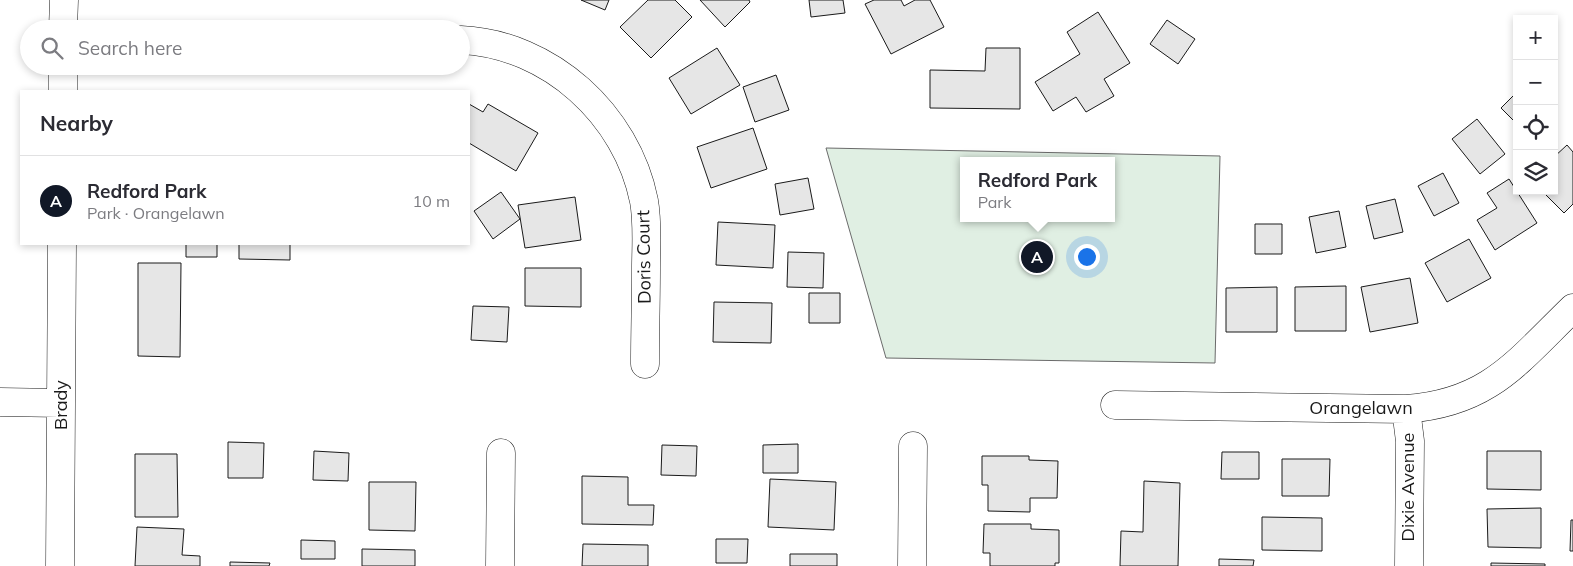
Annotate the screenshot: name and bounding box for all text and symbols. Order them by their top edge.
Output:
map controls [1513,15,1558,195]
button: + [1513,15,1558,60]
search box [20,20,470,75]
icon: search [38,34,66,62]
text: Search here [78,36,182,60]
button: − [1513,60,1558,105]
button: locate [1513,105,1558,150]
text: Nearby [40,110,113,136]
button: layers [1513,150,1558,195]
popup [960,157,1115,222]
text: Redford Park [978,168,1097,192]
text: Redford Park [87,179,207,203]
text: A [50,191,62,211]
text: 10 m [413,191,450,211]
text: Park [978,192,1011,212]
text: Park · Orangelawn [87,203,225,223]
street label: Doris Court [631,210,656,304]
pin: A [1021,238,1053,276]
your location [1074,244,1100,270]
street label: Brady [49,380,72,430]
street label: Orangelawn [1309,396,1413,419]
street label: Dixie Avenue [1396,433,1419,541]

